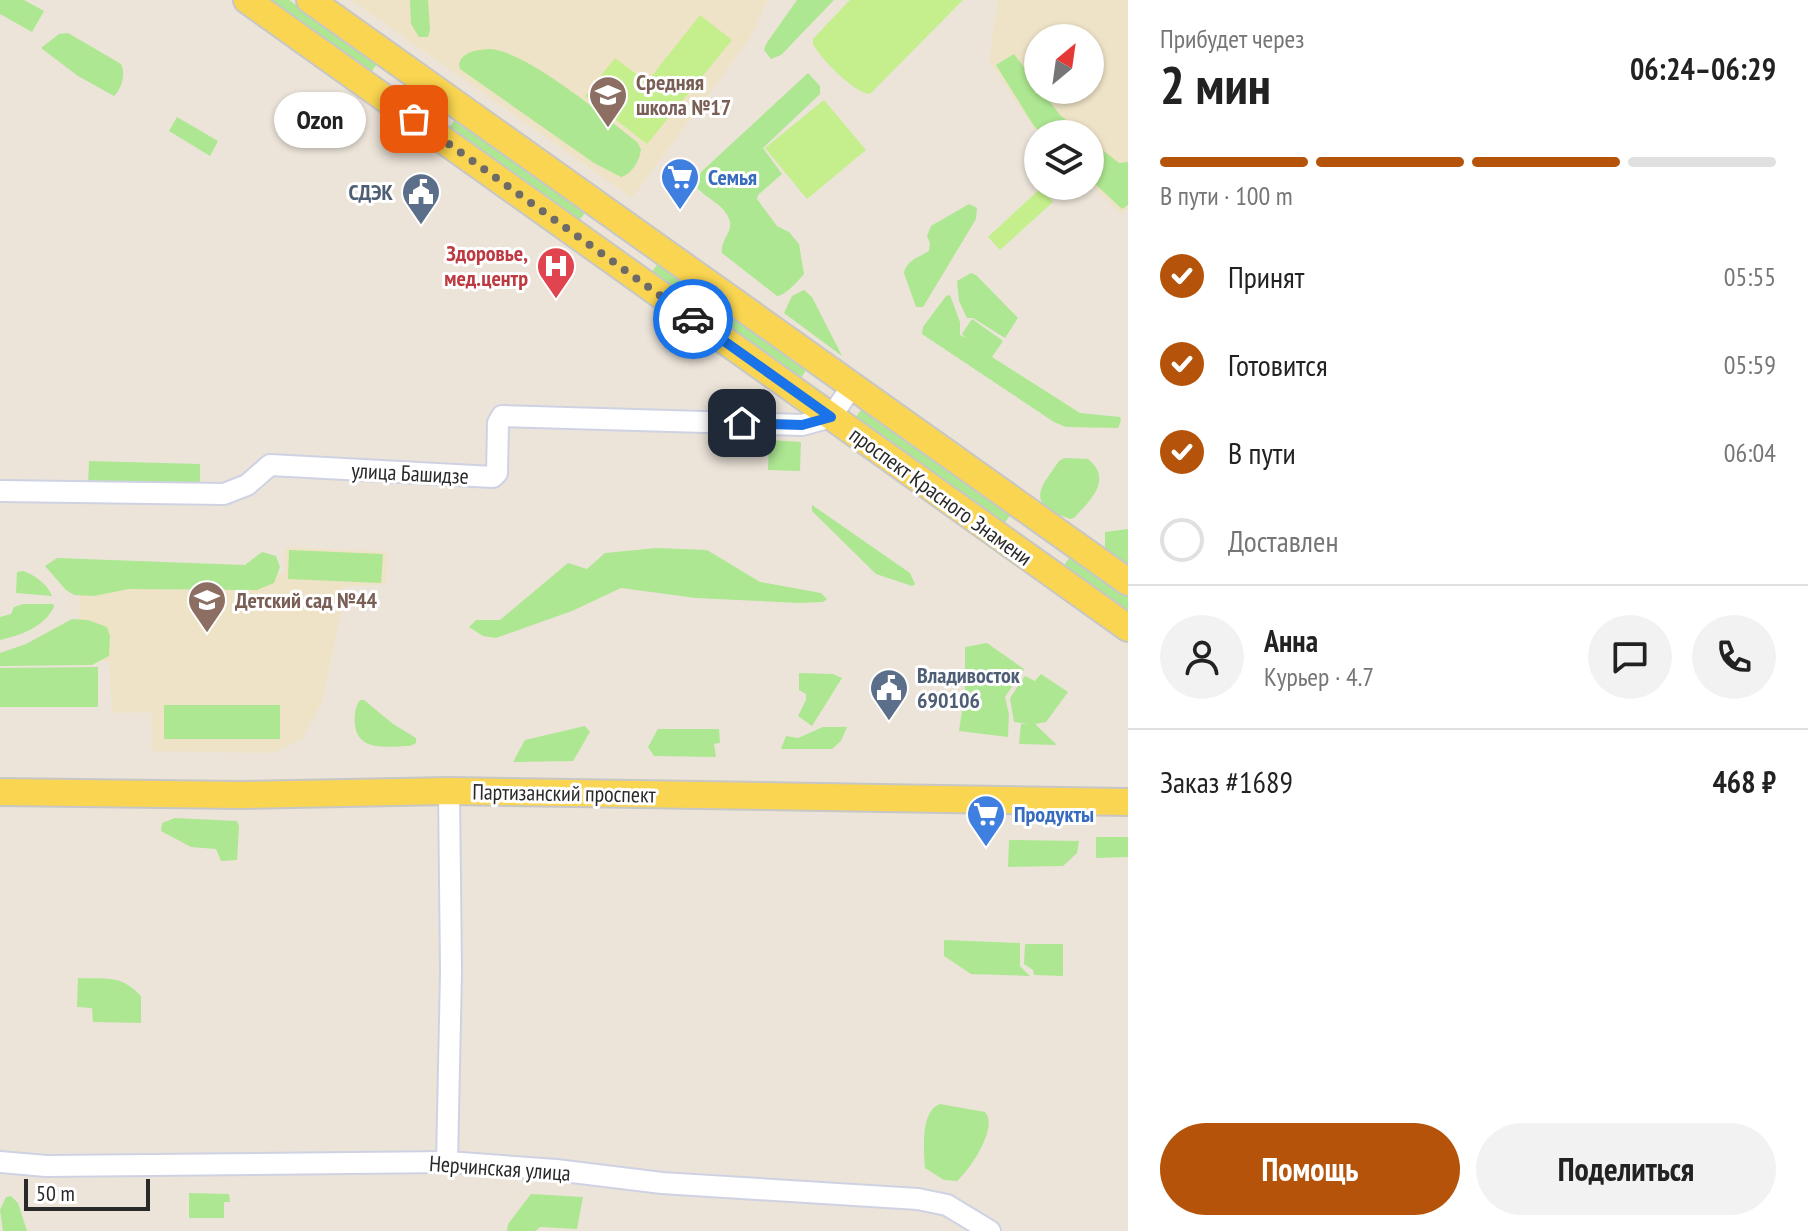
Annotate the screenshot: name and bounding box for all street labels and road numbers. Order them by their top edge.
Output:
street label: проспект Красного Знамени [844,420,1038,572]
street label: улица Башидзе [351,456,469,490]
street label: Партизанский проспект [472,777,657,809]
street label: Нерчинская улица [428,1149,572,1187]

